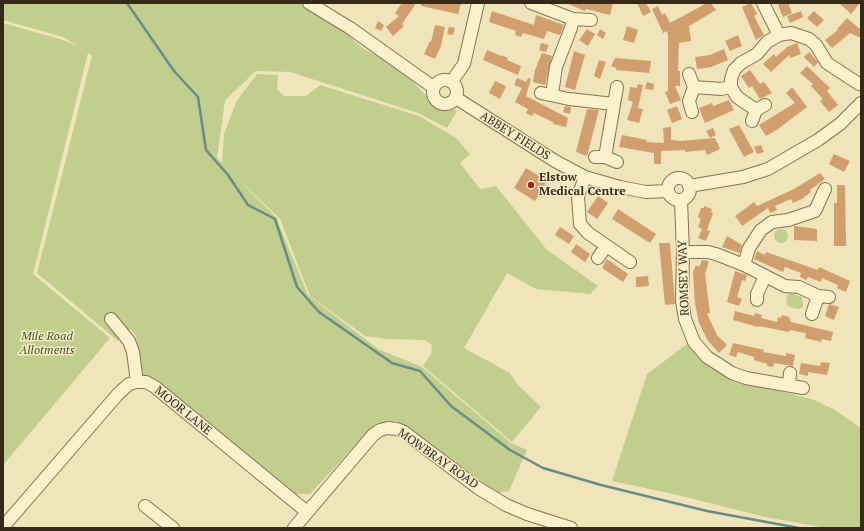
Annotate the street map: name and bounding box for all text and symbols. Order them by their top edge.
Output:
street label: ABBEY FIELDS [477,109,553,163]
place label: Elstow Medical Centre [539,171,626,199]
marker: Elstow Medical Centre [526,180,536,190]
street label: ROMSEY WAY [675,240,693,316]
park label: Mile Road Allotments [19,330,75,358]
street label: MOOR LANE [152,384,214,438]
street label: MOWBRAY ROAD [395,426,481,492]

